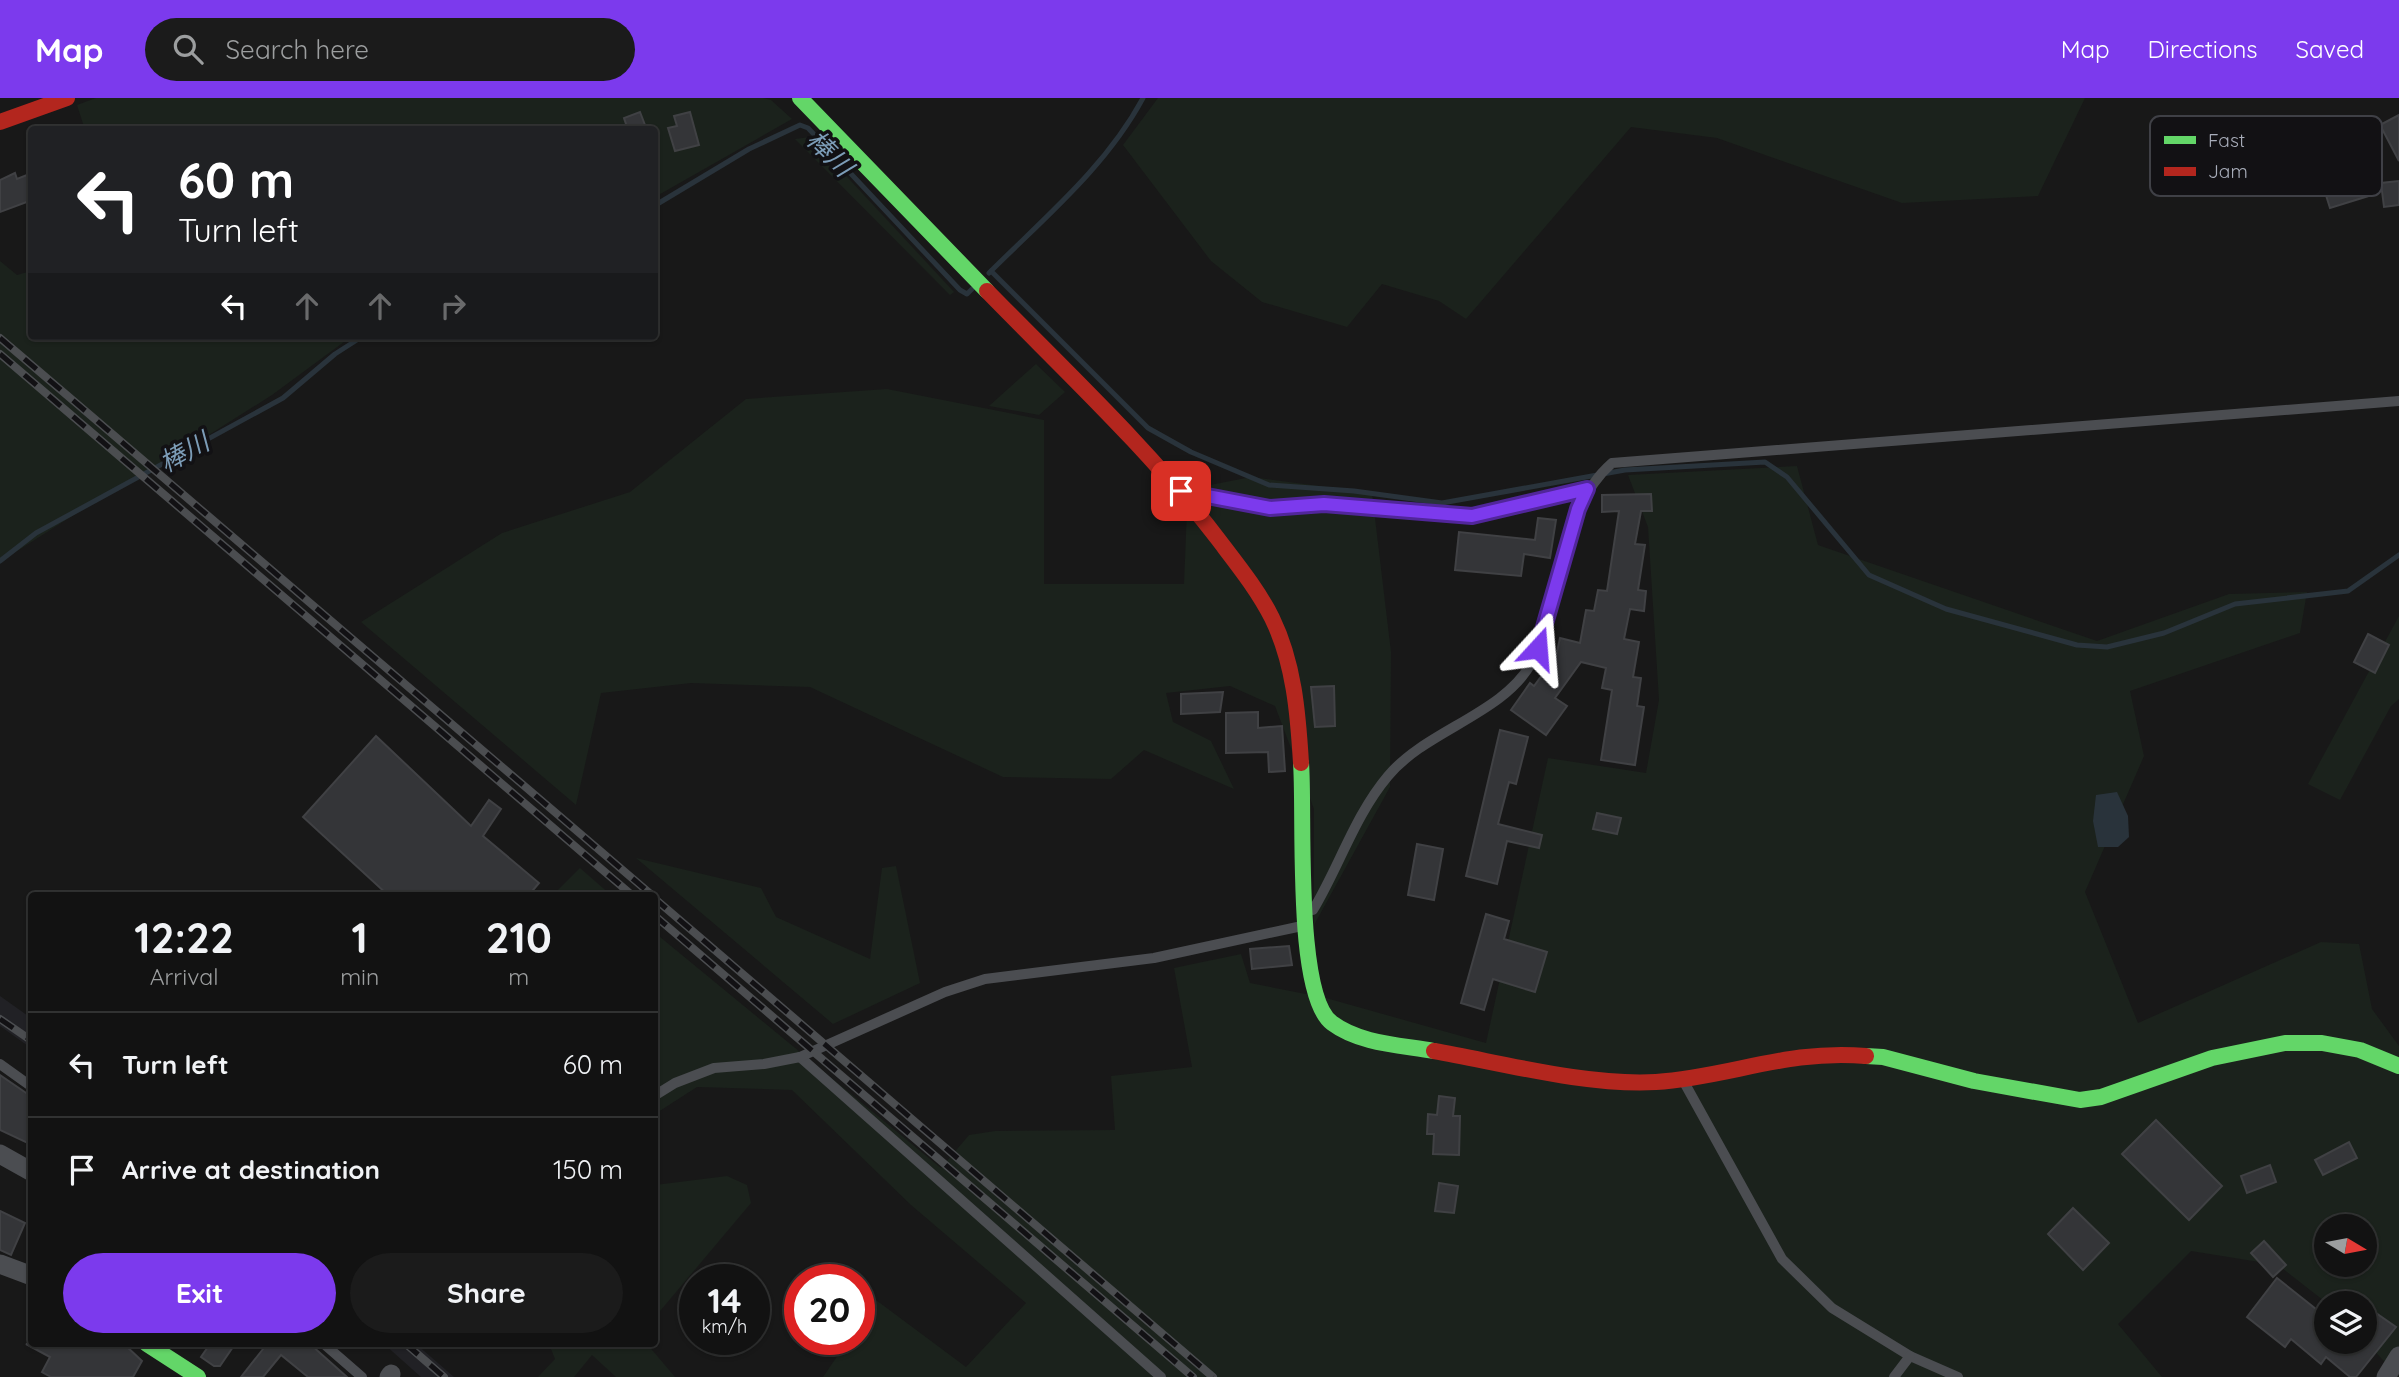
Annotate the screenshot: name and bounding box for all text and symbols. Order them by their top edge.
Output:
search box [145,18,635,81]
text: Map [35,29,103,70]
icon: search [169,30,207,68]
text: Search here [225,33,369,66]
text: Map [2061,34,2110,64]
text: Directions [2148,34,2258,64]
text: Saved [2296,34,2364,64]
legend [2150,116,2382,196]
water label: 棒川 [800,123,862,185]
text: Fast [2208,128,2245,152]
text: 60 m [178,149,294,210]
icon: left [63,154,154,245]
text: Jam [2208,159,2248,183]
text: Turn left [178,210,299,250]
icon: left [215,287,253,325]
icon: ahead [288,287,326,325]
icon: ahead [361,287,399,325]
icon: right [434,287,472,325]
water label: 棒川 [153,424,217,479]
pin [1151,461,1211,521]
icon: arrive [1162,472,1200,510]
position arrow [1501,611,1575,685]
text: 12:22 [134,911,234,964]
text: 1 [352,911,368,964]
text: 210 [486,911,552,964]
text: Arrival [150,962,219,991]
text: min [340,962,379,991]
text: m [508,962,529,991]
icon: left [63,1046,101,1084]
text: Turn left [122,1048,229,1081]
text: 60 m [563,1048,623,1081]
icon: arrive [63,1151,101,1189]
text: Arrive at destination [122,1153,380,1186]
text: 150 m [553,1153,623,1186]
north arrow [2314,1214,2376,1278]
map controls [2314,1214,2377,1354]
button: Exit [63,1253,336,1333]
button: Share [350,1253,623,1333]
speed limit sign: 20 [784,1264,875,1355]
text: 14 [707,1278,742,1322]
button: layers [2314,1291,2377,1354]
text: km/h [702,1315,747,1338]

